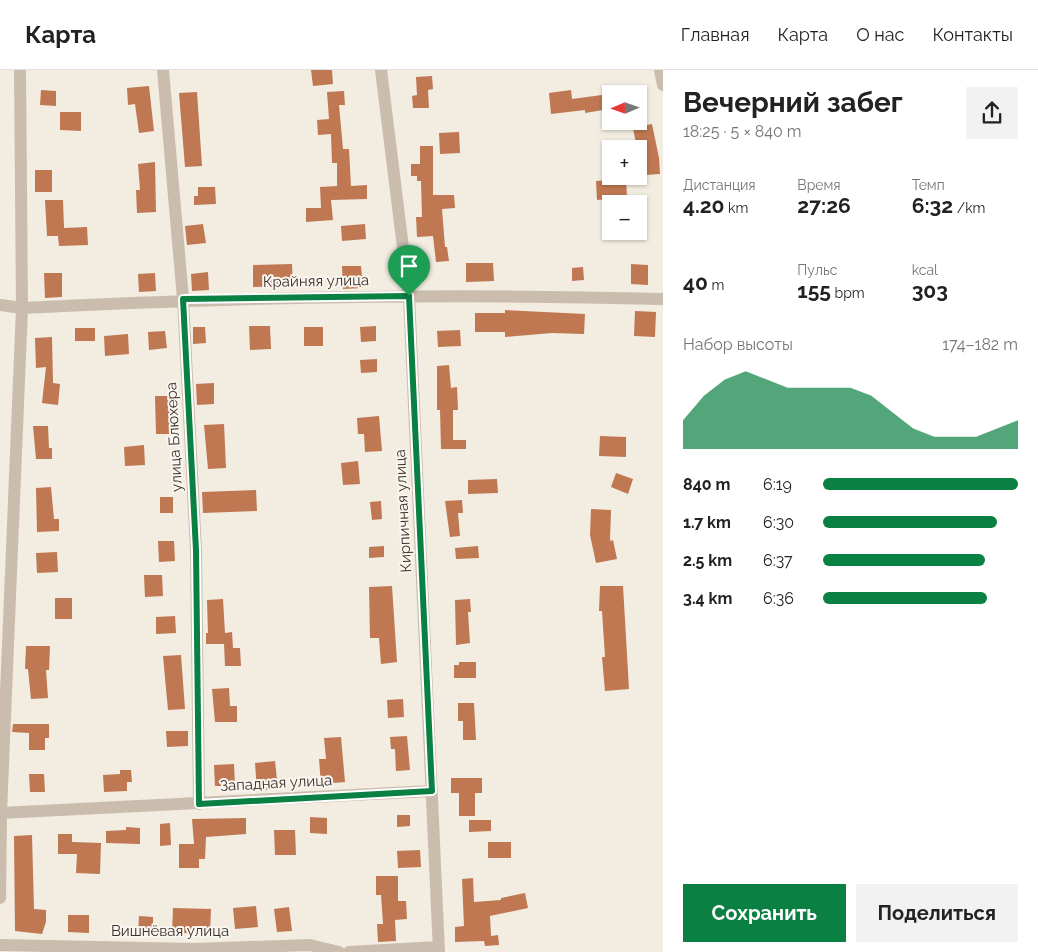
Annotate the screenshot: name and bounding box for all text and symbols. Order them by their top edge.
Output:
text: Карта [25,20,96,49]
text: Главная [681,24,749,45]
text: Карта [777,24,828,45]
text: О нас [856,24,904,45]
text: Контакты [932,24,1013,45]
north arrow [602,85,648,130]
map controls [602,85,647,240]
text: Вечерний забег [683,86,903,119]
button: share [966,87,1018,139]
text: 18:25 · 5 × 840 m [683,122,802,141]
button: + [602,140,647,185]
text: Дистанция [683,177,756,193]
text: Время [797,177,841,193]
text: Темп [912,177,945,193]
text: 4.20 [683,193,724,218]
text: 27:26 [797,193,851,218]
text: 6:32 [912,193,953,218]
button: − [602,195,647,240]
text: km [724,200,748,216]
text: /km [953,200,985,216]
pin [388,245,430,296]
icon: arrive [395,252,423,280]
text: Пульс [797,262,837,278]
text: kcal [912,262,938,278]
text: 40 [683,270,708,295]
street label: Крайняя улица [263,271,369,291]
text: m [708,277,724,293]
text: 155 [797,278,831,303]
text: 303 [912,278,948,303]
text: bpm [831,285,865,301]
text: Набор высоты [683,335,793,354]
text: 174–182 m [942,335,1018,354]
street label: улица Блюхера [162,382,186,492]
street label: Кирпичная улица [391,449,415,573]
text: 840 m [683,475,730,494]
text: 6:19 [763,475,792,494]
text: 1.7 km [683,513,731,532]
text: 6:30 [763,513,794,532]
text: 2.5 km [683,551,732,570]
text: 6:37 [763,551,793,570]
text: 3.4 km [683,589,732,608]
text: 6:36 [763,589,794,608]
street label: Западная улица [219,771,333,795]
button: Сохранить [683,884,846,942]
button: Поделиться [856,884,1018,942]
street label: Вишнёвая улица [111,922,229,940]

